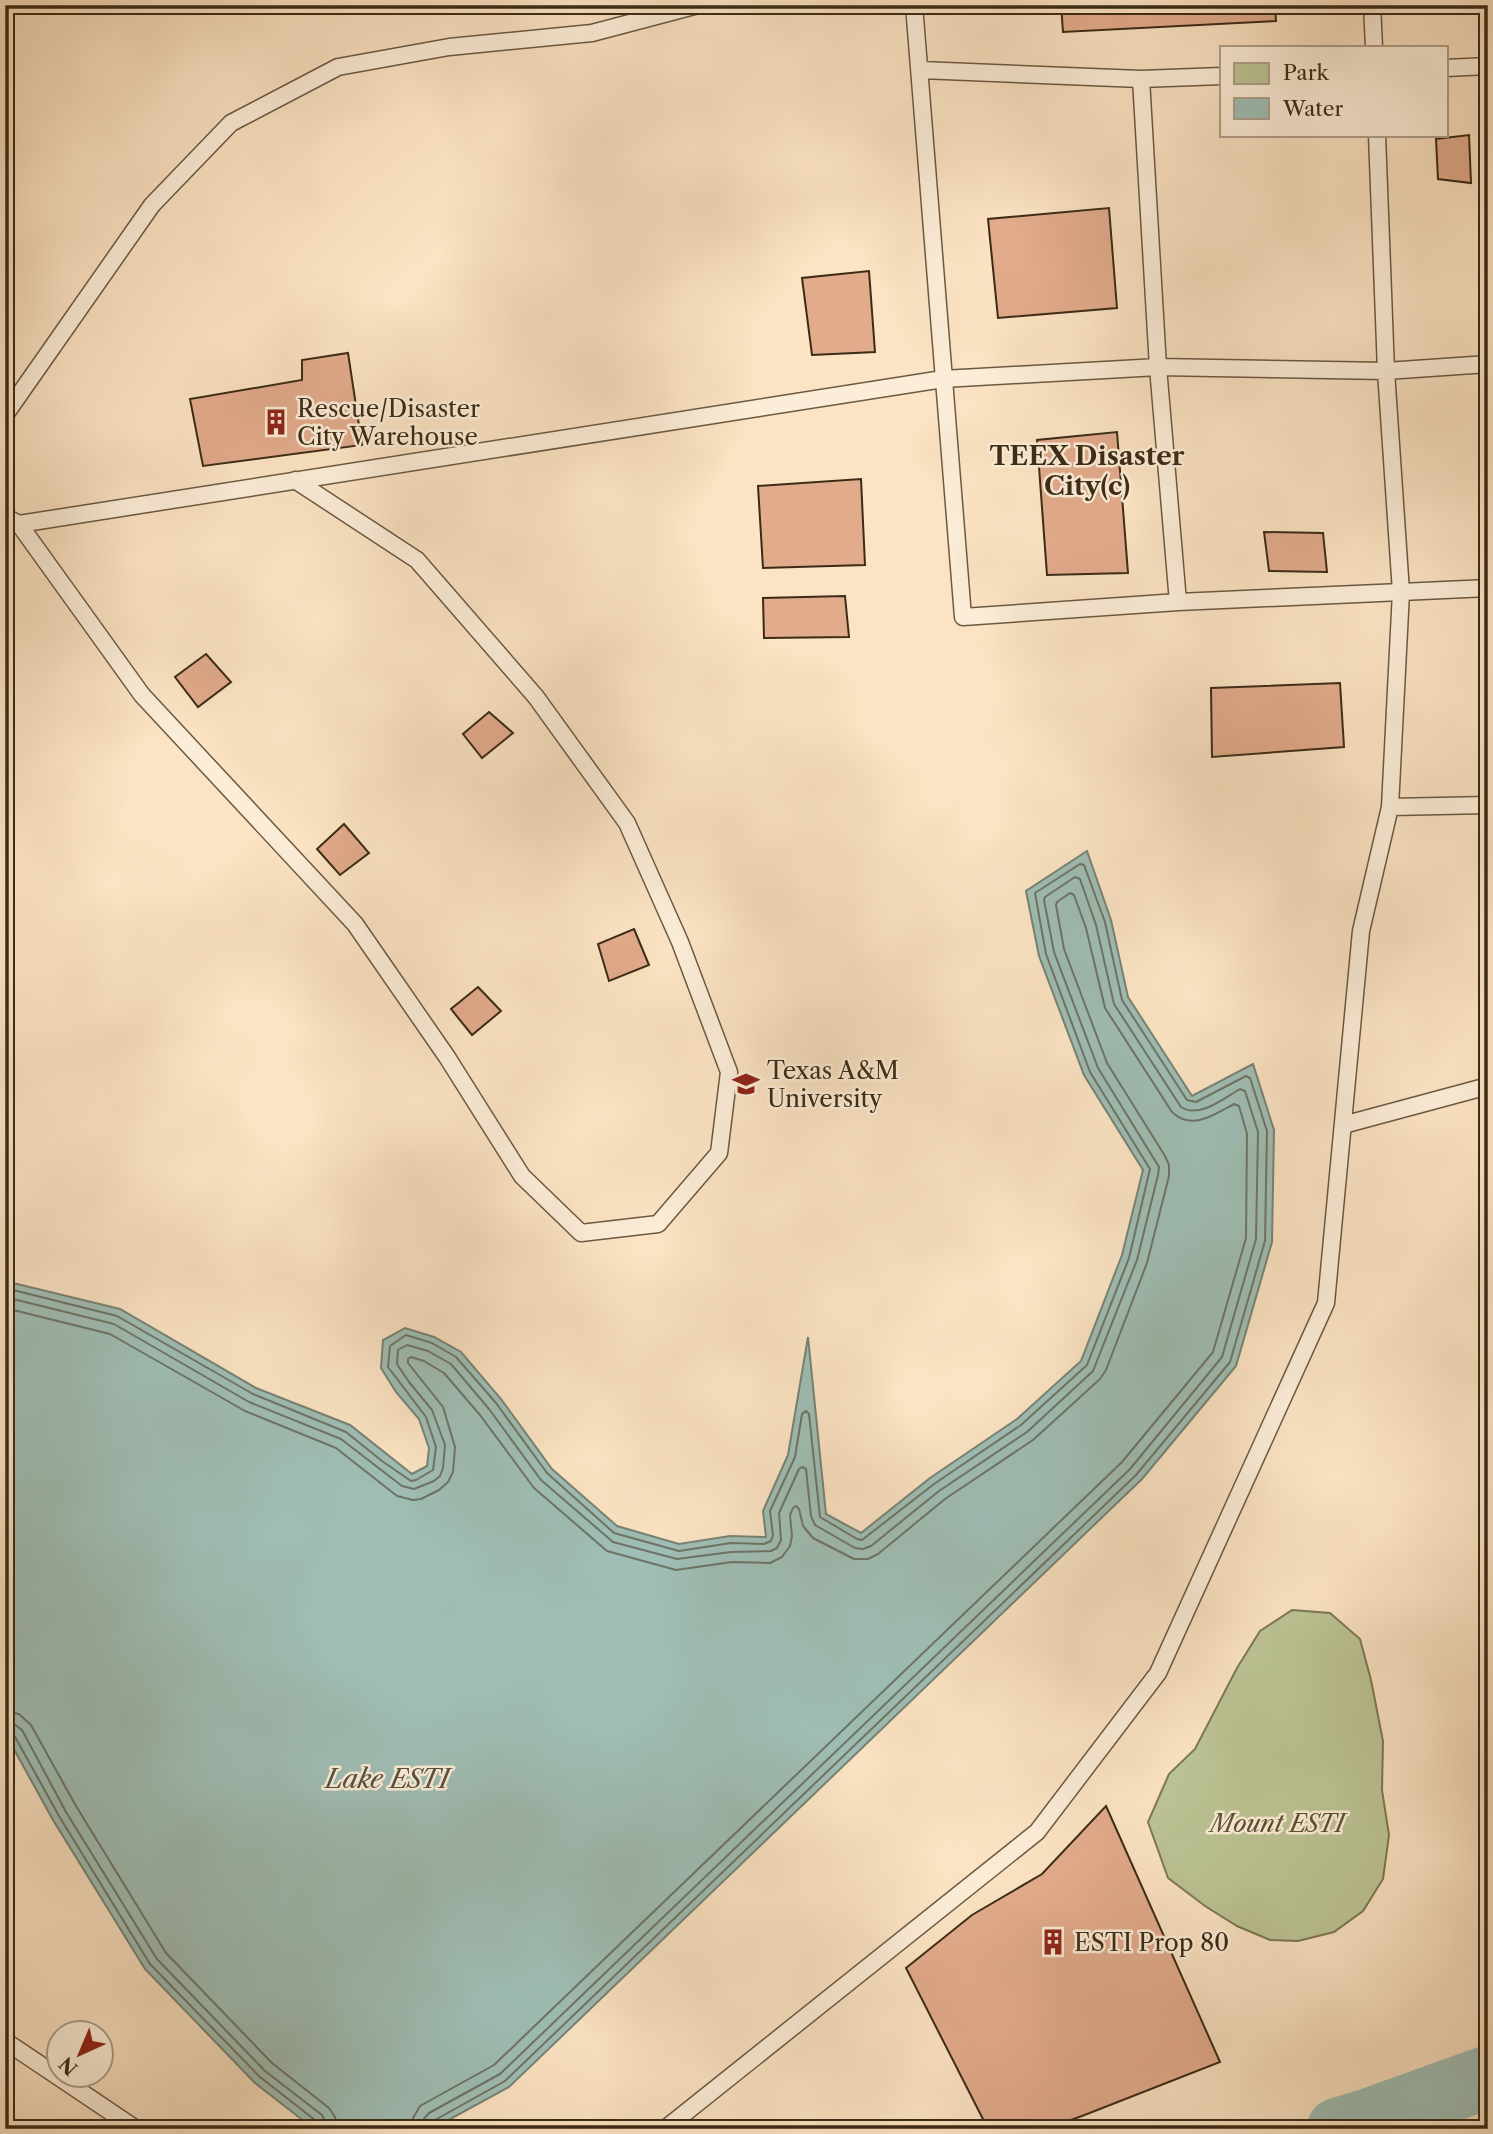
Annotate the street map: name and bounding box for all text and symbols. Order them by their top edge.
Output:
legend [1220,46,1448,136]
text: Park [1283,60,1329,85]
text: Water [1282,96,1343,121]
place label: Rescue/Disaster City Warehouse [297,394,480,451]
building icon: Rescue/Disaster City Warehouse [261,407,291,437]
district label: TEEX Disaster City(c) [990,440,1185,502]
place label: Texas A&M University [767,1056,899,1113]
school or university icon: Texas A&M University [731,1069,761,1099]
water label: Lake ESTI [323,1763,453,1795]
park label: Mount ESTI [1207,1809,1348,1838]
building icon: ESTI Prop 80 [1038,1927,1068,1957]
place label: ESTI Prop 80 [1074,1928,1229,1957]
north arrow [46,2018,116,2088]
text: N [55,2052,82,2080]

